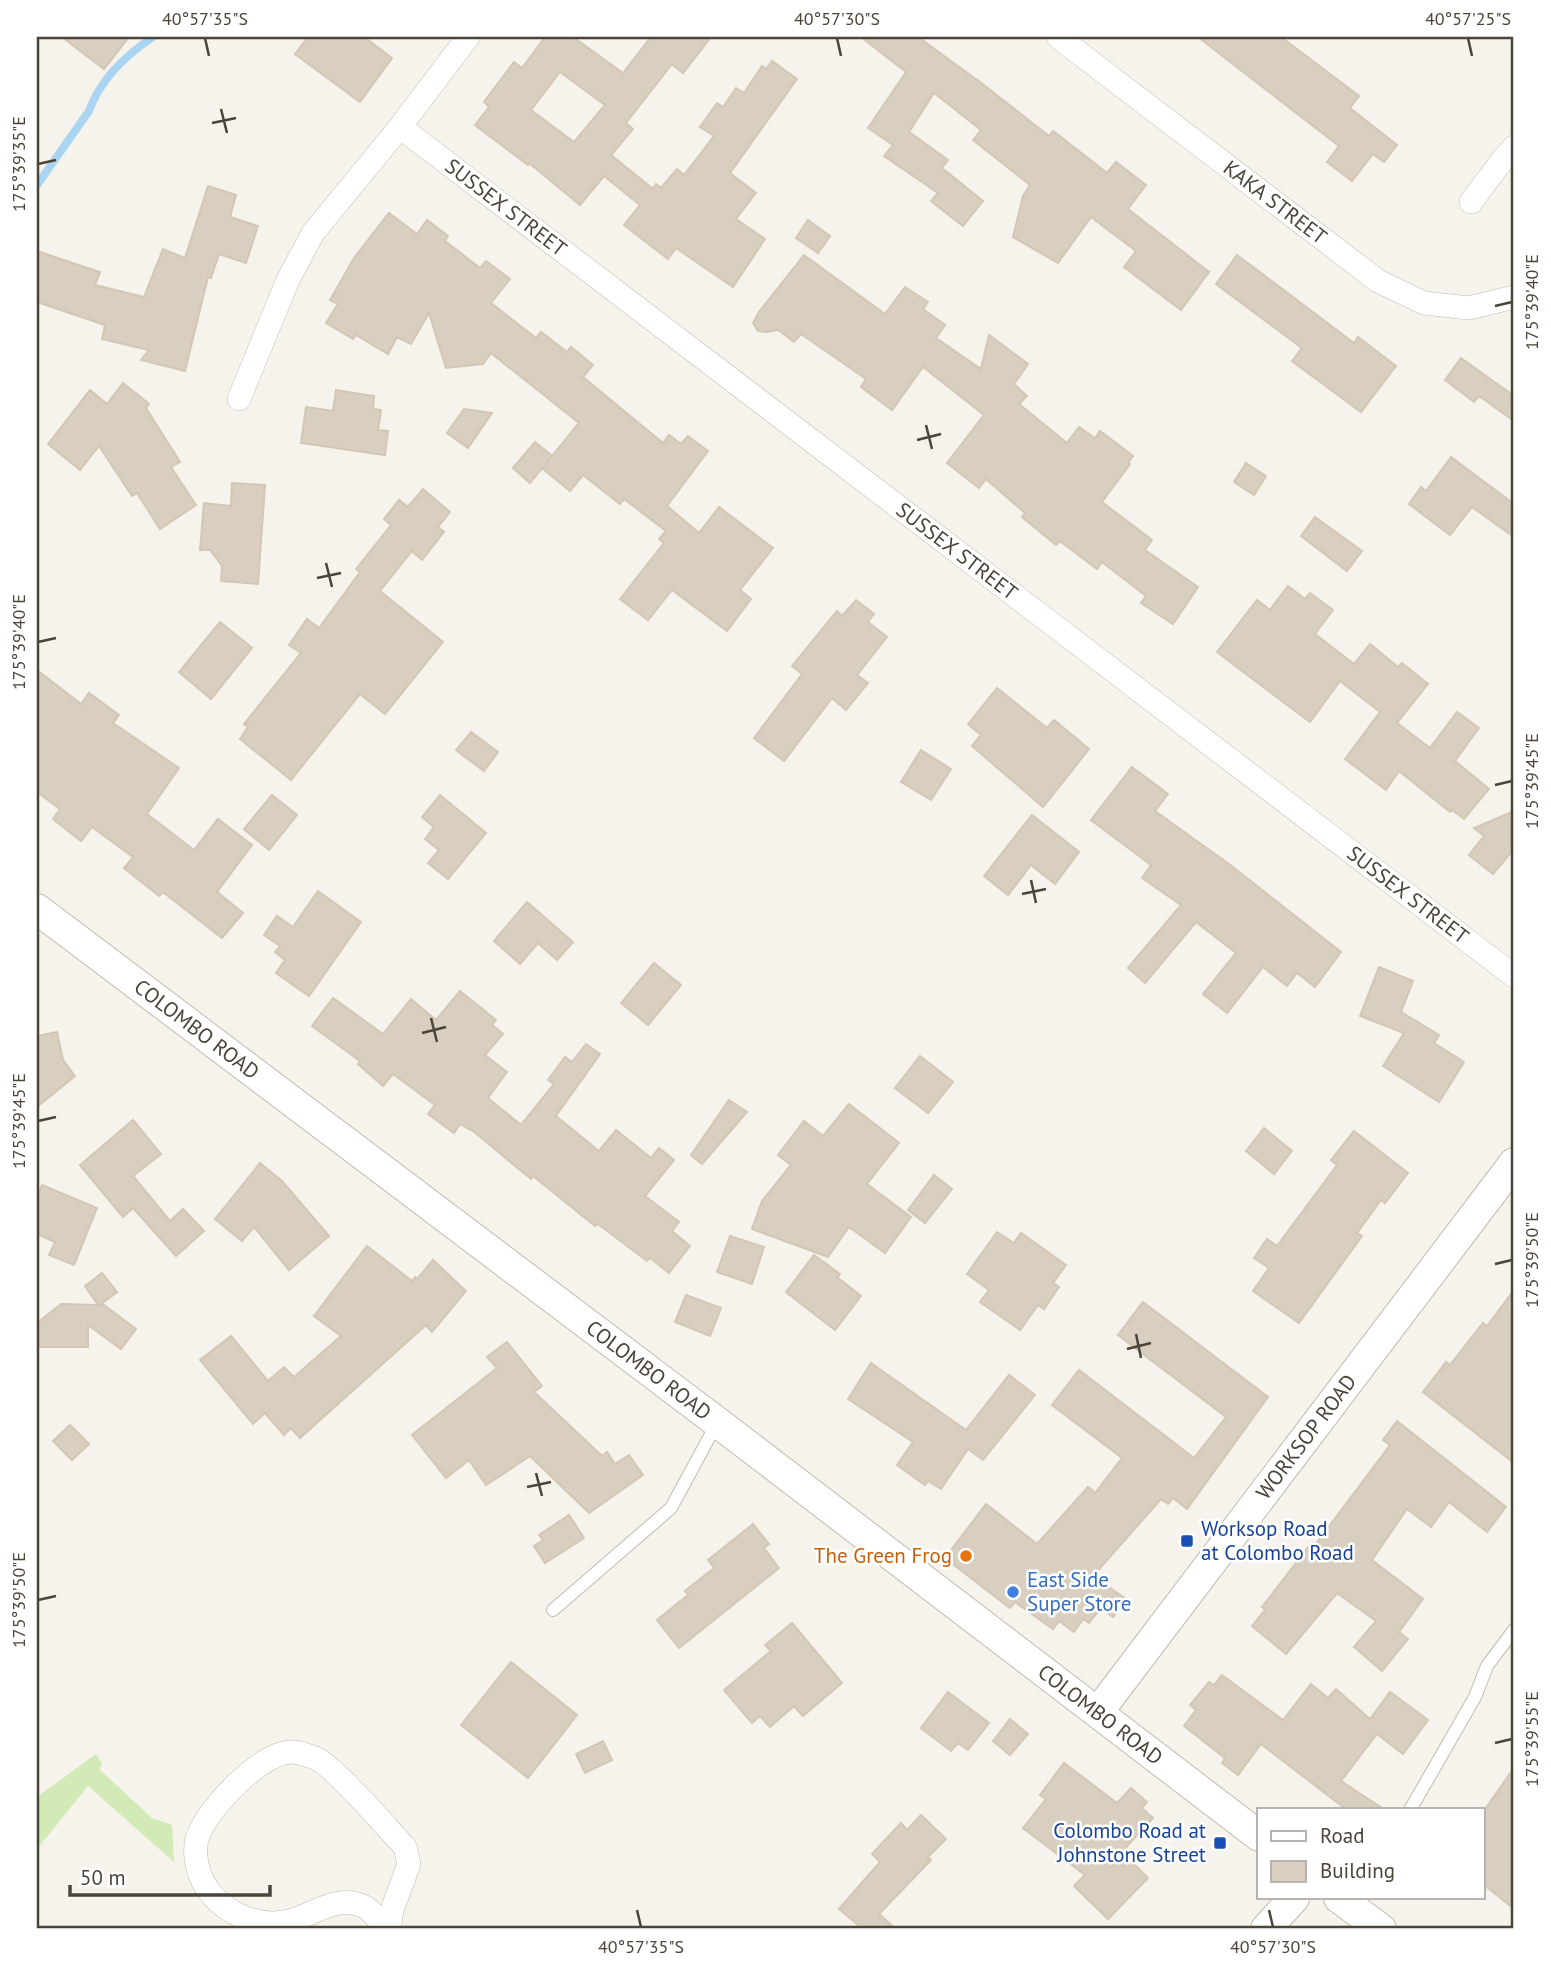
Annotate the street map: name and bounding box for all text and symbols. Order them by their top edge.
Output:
text: 40°57'35"S [162,7,248,30]
text: 40°57'30"S [794,7,880,30]
text: 40°57'25"S [1425,7,1511,30]
text: 175°39'35"E [7,116,30,212]
street label: SUSSEX STREET [440,152,573,262]
street label: KAKA STREET [1218,154,1333,250]
text: 175°39'40"E [1520,254,1543,350]
street label: SUSSEX STREET [891,496,1024,606]
text: 175°39'40"E [7,594,30,690]
text: 175°39'45"E [1520,733,1543,829]
street label: SUSSEX STREET [1342,840,1474,950]
street label: COLOMBO ROAD [129,973,265,1085]
text: 175°39'45"E [7,1073,30,1169]
text: 175°39'50"E [1520,1212,1543,1308]
street label: COLOMBO ROAD [581,1314,717,1426]
street label: WORKSOP ROAD [1250,1369,1362,1505]
place label: Worksop Road at Colombo Road [1201,1515,1354,1566]
marker: Worksop Road at Colombo Road [1179,1533,1195,1549]
place label: The Green Frog [814,1542,952,1569]
marker: The Green Frog [958,1548,974,1564]
text: 175°39'50"E [7,1552,30,1648]
place label: East Side Super Store [1027,1566,1131,1617]
marker: East Side Super Store [1005,1584,1021,1600]
street label: COLOMBO ROAD [1033,1658,1168,1771]
text: 175°39'55"E [1520,1691,1543,1787]
legend [1257,1808,1484,1899]
place label: Colombo Road at Johnstone Street [1053,1817,1206,1868]
text: Road [1320,1822,1364,1849]
marker: Colombo Road at Johnstone Street [1212,1835,1228,1851]
scale bar [70,1854,270,1898]
text: Building [1320,1857,1395,1884]
text: 50 m [80,1864,126,1891]
text: 40°57'35"S [598,1935,684,1958]
text: 40°57'30"S [1230,1935,1316,1958]

